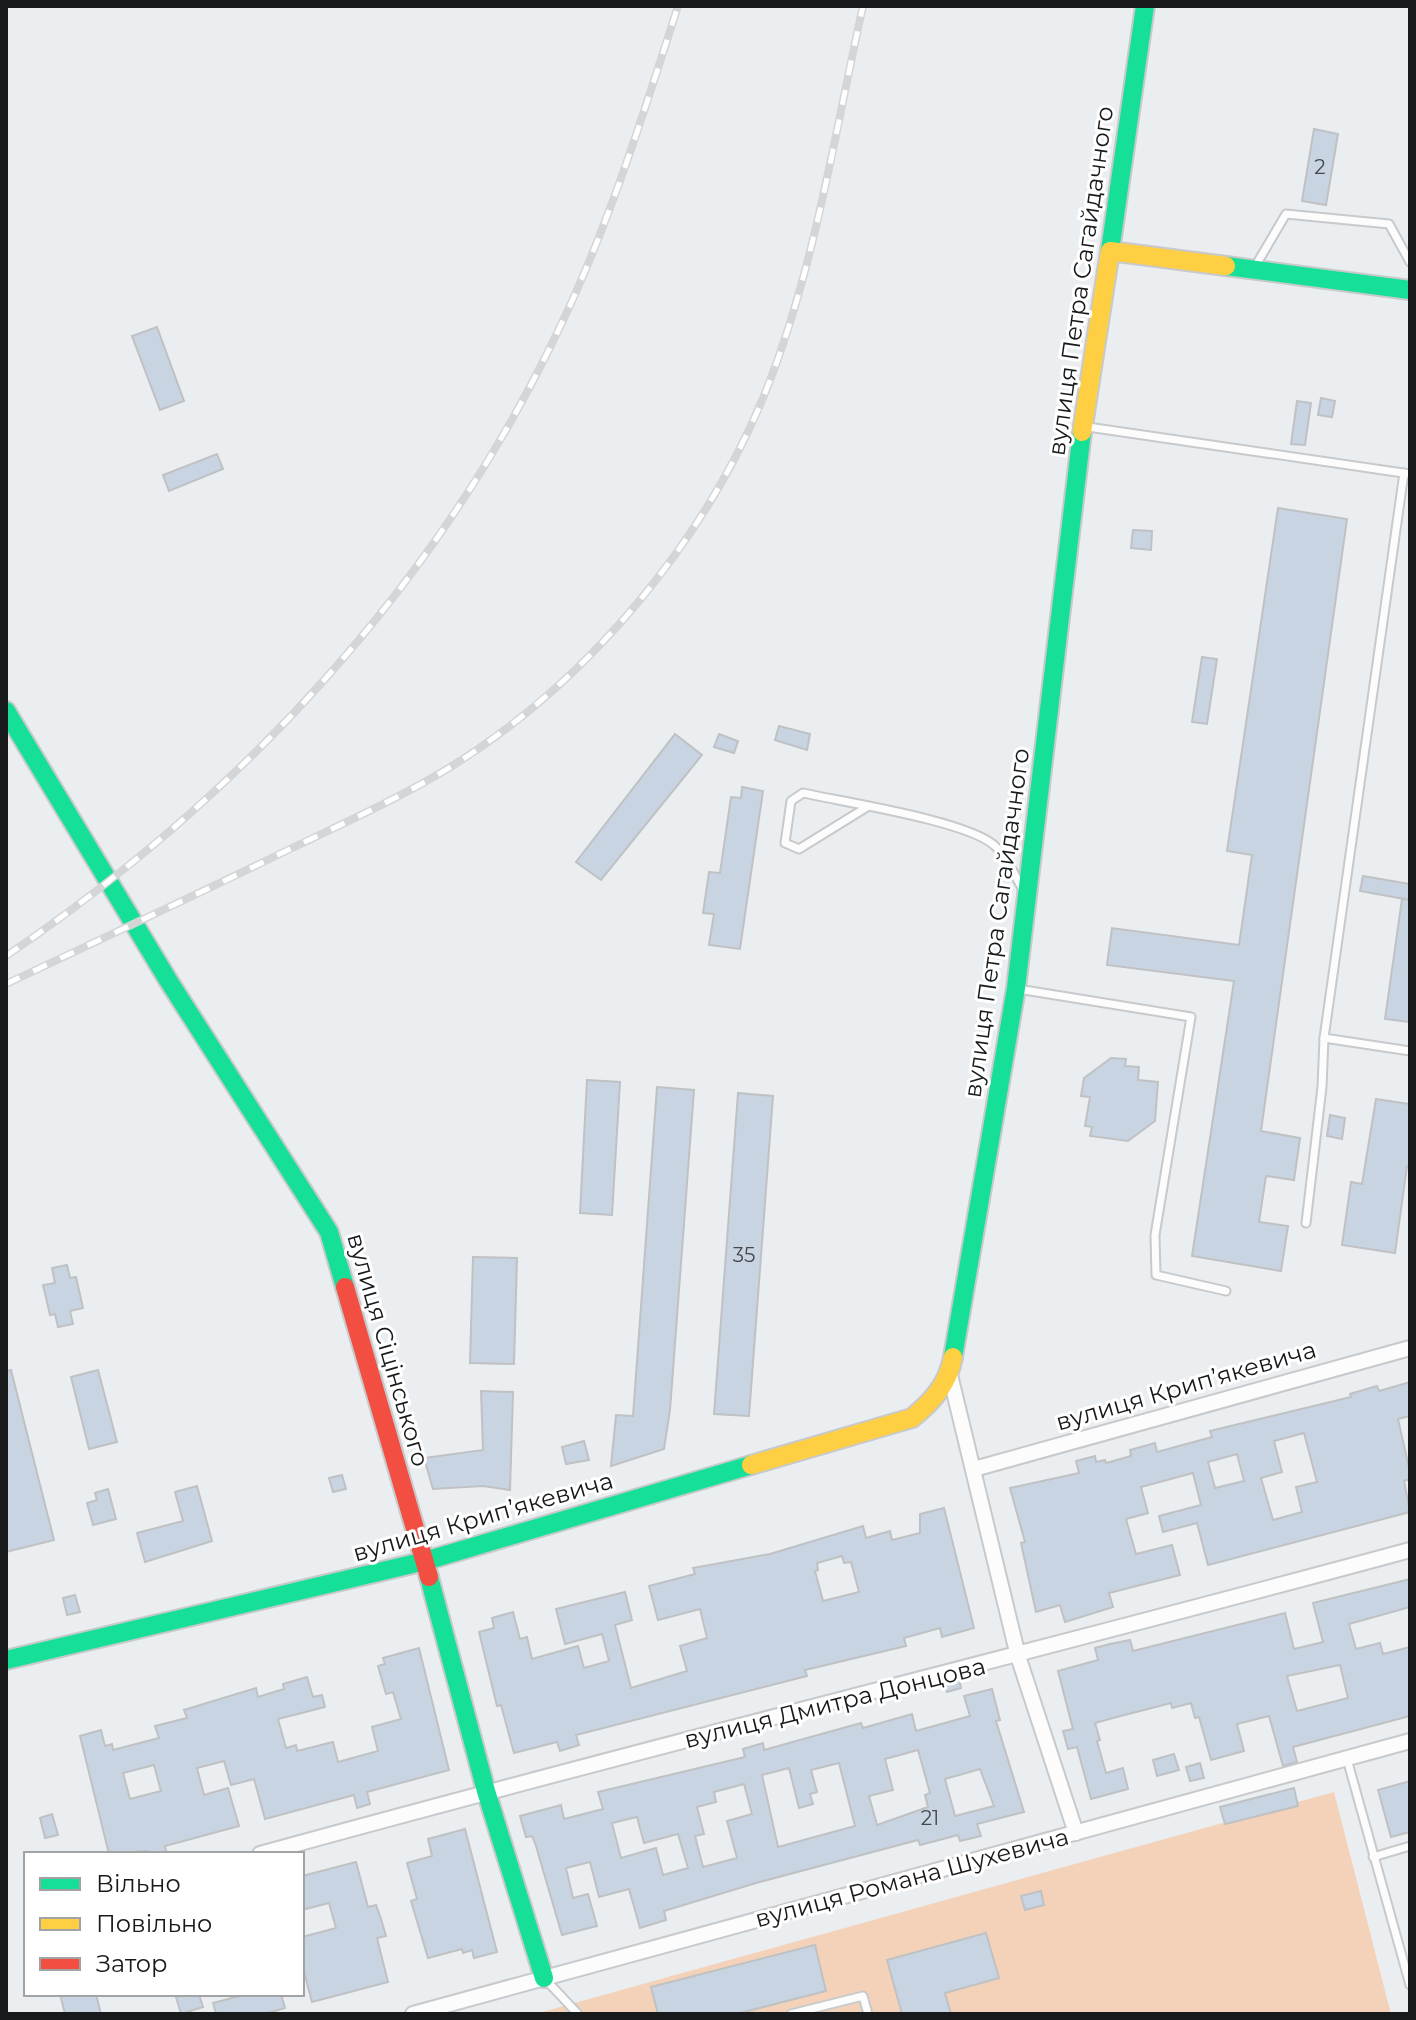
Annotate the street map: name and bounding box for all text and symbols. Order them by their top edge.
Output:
street label: вулиця Петра Сагайдачного [1042,104,1119,458]
house number: 2 [1314,155,1326,179]
street label: вулиця Петра Сагайдачного [958,746,1035,1100]
street label: вулиця Сіцінського [341,1230,436,1470]
house number: 35 [733,1243,755,1267]
street label: вулиця Крипʼякевича [1052,1334,1319,1437]
street label: вулиця Крипʼякевича [349,1465,616,1568]
street label: вулиця Дмитра Донцова [681,1651,988,1754]
house number: 21 [921,1806,939,1830]
street label: вулиця Романа Шухевича [752,1822,1072,1933]
legend [24,1852,304,1996]
text: Вільно [96,1869,181,1898]
text: Повільно [96,1909,212,1938]
text: Затор [96,1949,167,1978]

